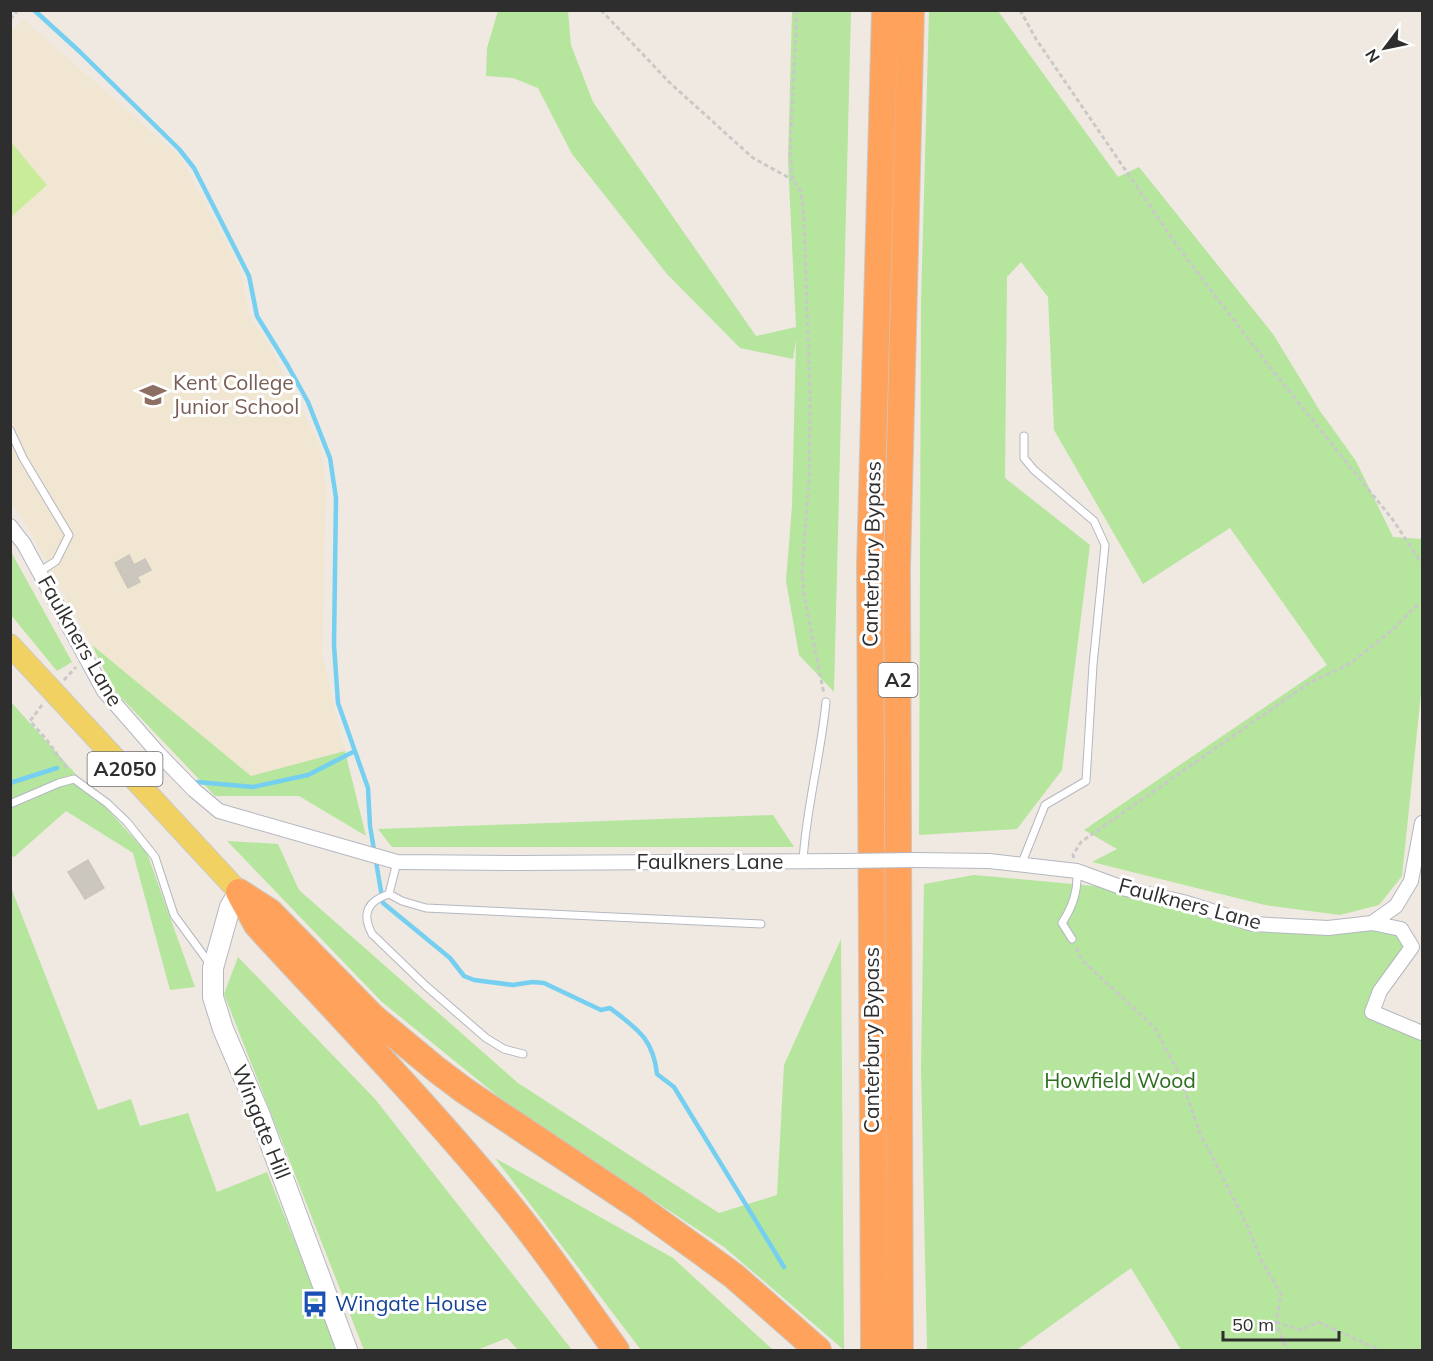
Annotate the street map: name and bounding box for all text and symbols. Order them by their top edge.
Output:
north arrow [1355,18,1415,78]
text: N [1361,46,1384,66]
place label: Kent College Junior School [173,369,299,419]
school or university icon: Kent College Junior School [138,380,168,410]
street label: Canterbury Bypass [856,461,886,647]
street label: Faulkners Lane [33,570,129,711]
road number: A2 [878,663,918,697]
road number: A2050 [88,752,162,786]
street label: Faulkners Lane [637,848,783,874]
street label: Faulkners Lane [1116,871,1265,935]
street label: Canterbury Bypass [858,947,884,1133]
street label: Wingate Hill [227,1061,297,1183]
park label: Howfield Wood [1044,1067,1196,1093]
bus stop icon: Wingate House [300,1289,330,1319]
place label: Wingate House [335,1290,487,1316]
scale bar [1223,1304,1338,1342]
text: 50 m [1232,1313,1274,1336]

